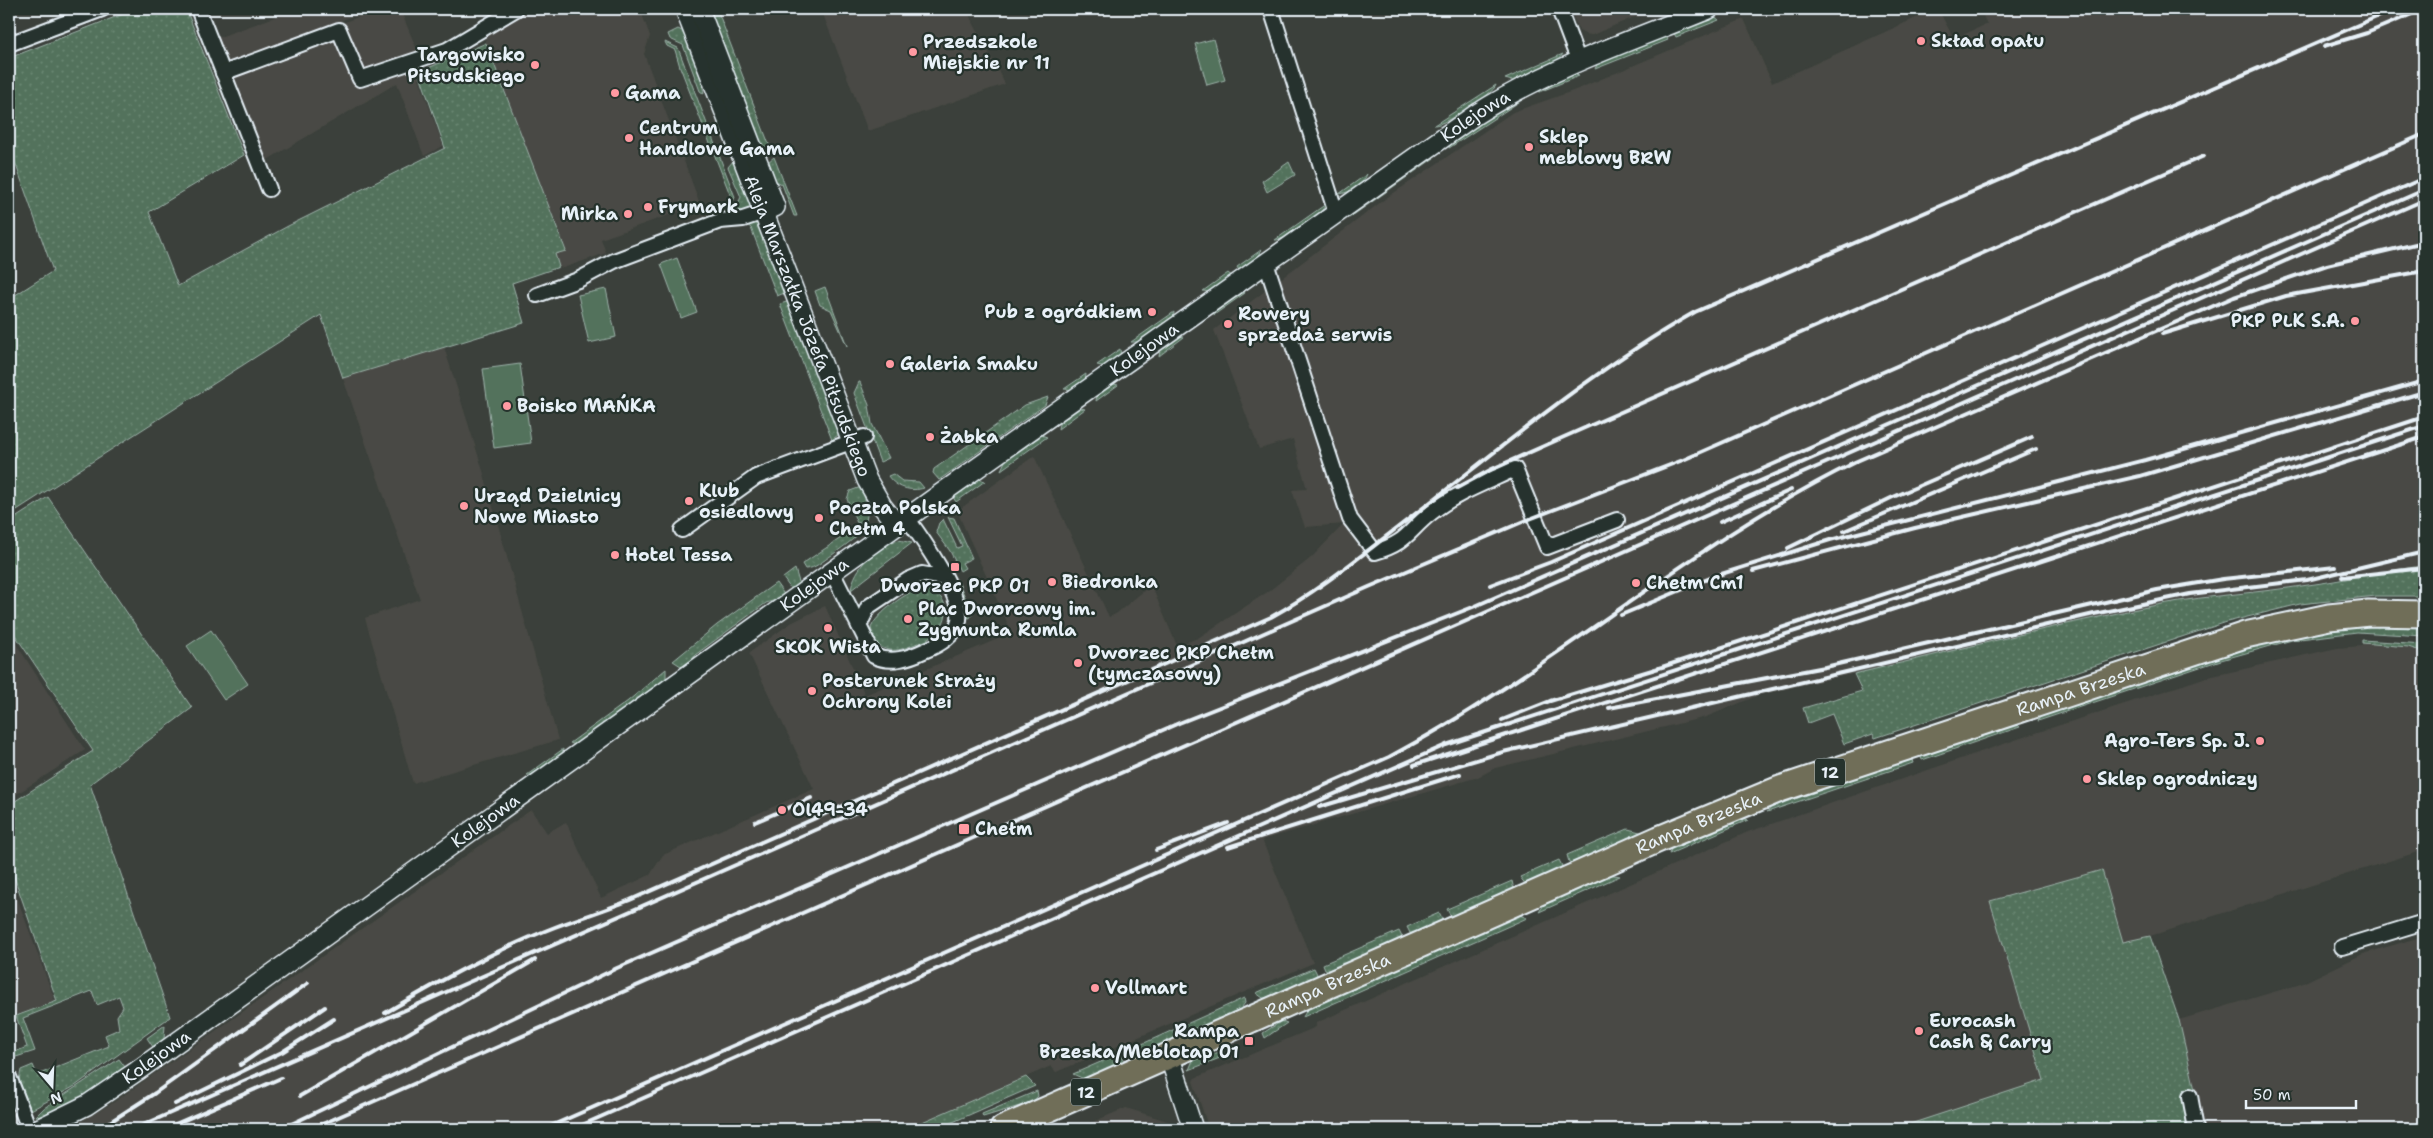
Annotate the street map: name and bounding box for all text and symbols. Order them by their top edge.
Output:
place label: Skład opału [1931,29,2044,53]
place label: Przedszkole Miejskie nr 11 [923,30,1050,75]
marker: Skład opału [1915,35,1927,47]
place label: Targowisko Piłsudskiego [407,43,525,88]
marker: Przedszkole Miejskie nr 11 [907,46,919,58]
marker: Targowisko Piłsudskiego [529,59,541,71]
place label: Gama [625,81,681,105]
street label: Kolejowa [1435,85,1514,148]
marker: Gama [609,87,621,99]
place label: Centrum Handlowe Gama [639,116,795,161]
place label: Sklep meblowy BRW [1539,125,1671,170]
marker: Centrum Handlowe Gama [623,132,635,144]
marker: Sklep meblowy BRW [1523,141,1535,153]
street label: Aleja Marszałka Józefa Piłsudskiego [738,172,877,480]
place label: Frymark [658,195,738,219]
marker: Frymark [642,201,654,213]
place label: Mirka [561,202,619,226]
marker: Mirka [622,208,634,220]
place label: Pub z ogródkiem [984,300,1143,324]
place label: Rowery sprzedaż serwis [1238,302,1392,347]
marker: Pub z ogródkiem [1146,306,1158,318]
place label: PKP PLK S.A. [2231,309,2345,333]
marker: PKP PLK S.A. [2349,315,2361,327]
street label: Kolejowa [1105,317,1183,382]
marker: Rowery sprzedaż serwis [1222,318,1234,330]
place label: Galeria Smaku [900,352,1038,376]
marker: Galeria Smaku [884,358,896,370]
place label: Boisko MAŃKA [517,394,656,418]
marker: Boisko MAŃKA [501,400,513,412]
place label: Żabka [940,425,999,449]
marker: Żabka [924,431,936,443]
place label: Klub osiedlowy [699,479,794,524]
place label: Urząd Dzielnicy Nowe Miasto [474,484,621,529]
marker: Klub osiedlowy [683,495,695,507]
place label: Poczta Polska Chełm 4 [829,496,962,541]
marker: Urząd Dzielnicy Nowe Miasto [458,500,470,512]
marker: Poczta Polska Chełm 4 [813,512,825,524]
place label: Hotel Tessa [625,543,733,567]
marker: Hotel Tessa [609,549,621,561]
street label: Kolejowa [775,552,853,617]
marker: Dworzec PKP 01 [949,561,961,573]
place label: Biedronka [1062,570,1159,594]
place label: Chełm Cm1 [1646,571,1744,595]
place label: Dworzec PKP 01 [881,574,1029,598]
marker: Biedronka [1046,576,1058,588]
marker: Chełm Cm1 [1630,577,1642,589]
place label: Plac Dworcowy im. Zygmunta Rumla [918,597,1096,642]
marker: Plac Dworcowy im. Zygmunta Rumla [902,613,914,625]
marker: SKOK Wisła [822,622,834,634]
place label: SKOK Wisła [775,635,882,659]
place label: Dworzec PKP Chełm (tymczasowy) [1088,641,1274,686]
marker: Dworzec PKP Chełm (tymczasowy) [1072,657,1084,669]
street label: Rampa Brzeska [2013,657,2148,722]
place label: Posterunek Straży Ochrony Kolei [822,669,996,714]
marker: Posterunek Straży Ochrony Kolei [806,685,818,697]
place label: Agro-Ters Sp. J. [2104,729,2250,753]
marker: Agro-Ters Sp. J. [2254,735,2266,747]
road number: 12 [1815,759,1845,786]
place label: Sklep ogrodniczy [2097,767,2258,791]
marker: Sklep ogrodniczy [2081,773,2093,785]
street label: Rampa Brzeska [1632,786,1765,860]
street label: Kolejowa [446,788,524,854]
place label: Ol49-34 [792,798,868,822]
marker: Ol49-34 [776,804,788,816]
place label: Chełm [975,817,1033,841]
marker: Chełm [957,822,971,836]
street label: Rampa Brzeska [1261,947,1394,1024]
place label: Vollmart [1105,976,1188,1000]
marker: Vollmart [1089,982,1101,994]
place label: Eurocash Cash & Carry [1929,1009,2052,1054]
place label: Rampa Brzeska/Meblotap 01 [1039,1019,1240,1064]
street label: Kolejowa [117,1024,196,1090]
marker: Eurocash Cash & Carry [1913,1025,1925,1037]
marker: Rampa Brzeska/Meblotap 01 [1243,1035,1255,1047]
north arrow [28,1060,78,1110]
road number: 12 [1071,1078,1101,1106]
scale bar [2246,1078,2356,1110]
text: 50 m [2253,1085,2291,1105]
text: N [48,1088,64,1109]

